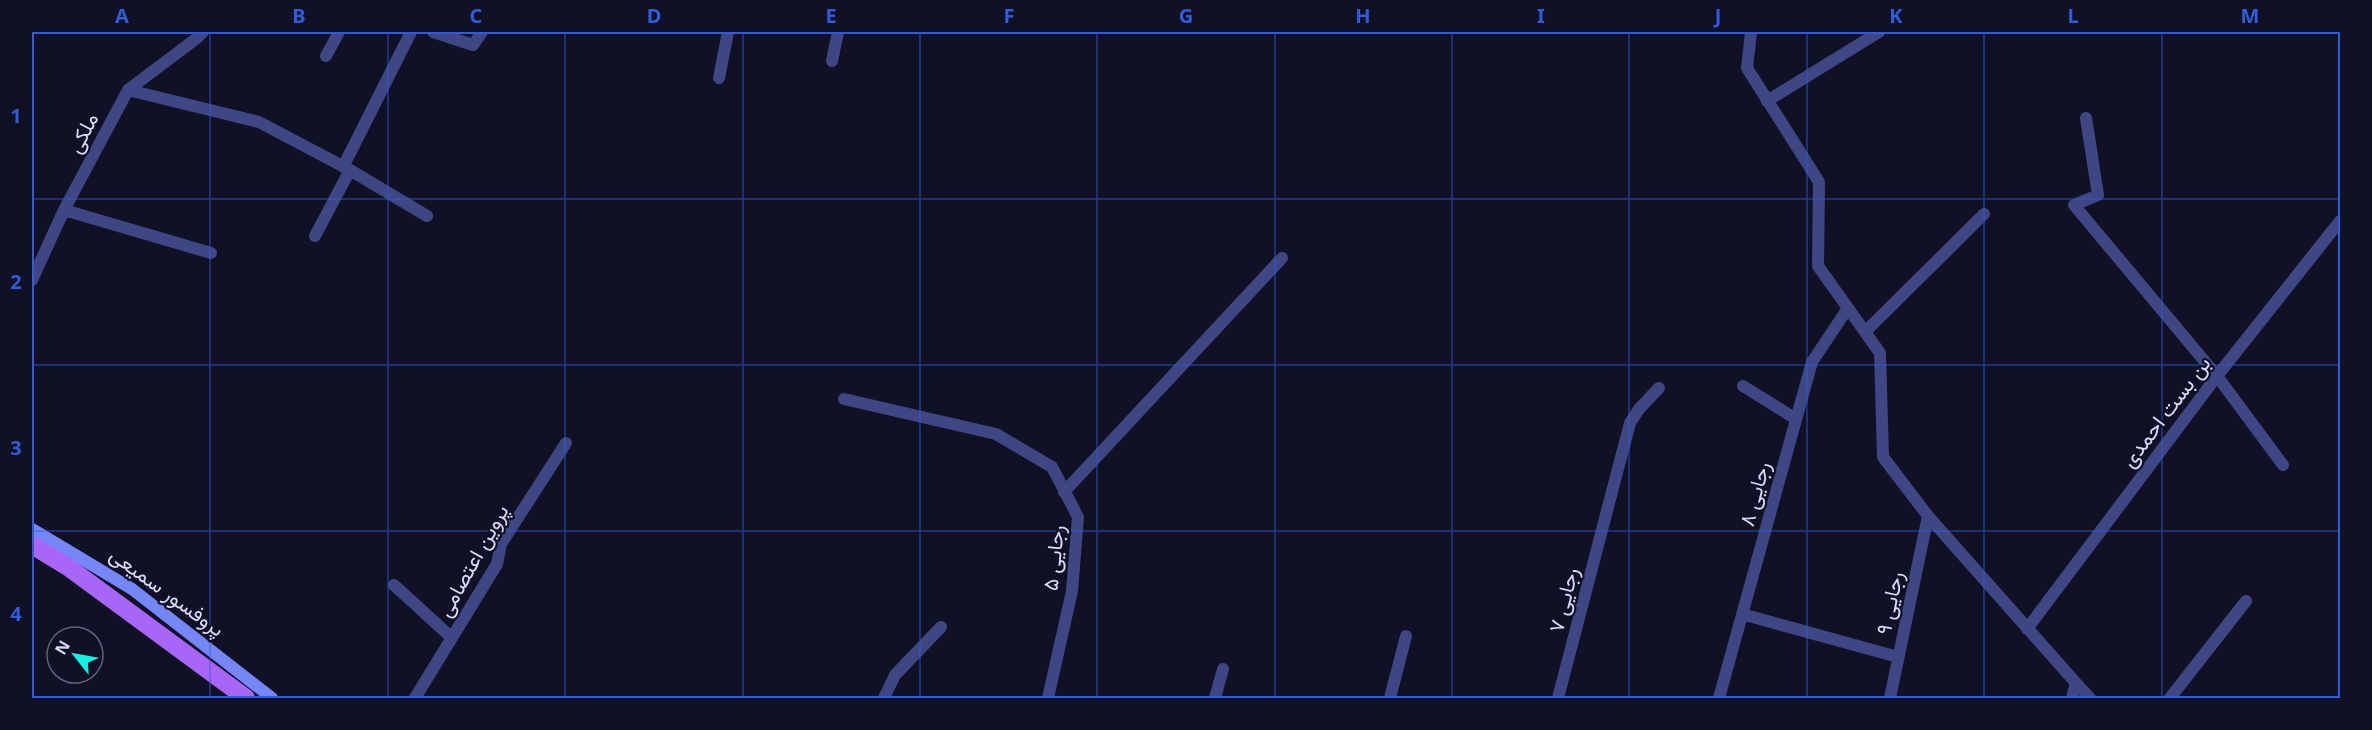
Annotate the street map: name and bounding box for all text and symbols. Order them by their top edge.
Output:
text: A [115,2,129,29]
text: B [292,2,306,29]
text: C [470,2,483,29]
text: D [647,2,661,29]
text: E [825,2,837,29]
text: F [1004,2,1014,29]
text: G [1179,2,1193,29]
text: H [1355,2,1371,29]
text: I [1537,2,1545,29]
text: J [1713,2,1721,29]
text: K [1889,2,1903,29]
text: L [2067,2,2079,29]
text: M [2241,2,2259,29]
text: 1 [10,102,22,129]
street label: ملکی [60,107,104,158]
text: 2 [10,268,22,295]
street label: بن بست احمدی [2114,350,2216,473]
text: 3 [10,434,22,461]
street label: رجایی ۸ [1732,458,1776,529]
street label: پروین اعتصامی [430,499,515,622]
street label: رجایی ۵ [1036,524,1070,592]
street label: پروفسور سمیعی [104,540,231,643]
street label: رجایی ۷ [1541,564,1585,635]
street label: رجایی ۹ [1869,569,1909,637]
text: 4 [10,600,22,627]
north arrow [45,625,105,685]
text: N [49,636,75,659]

